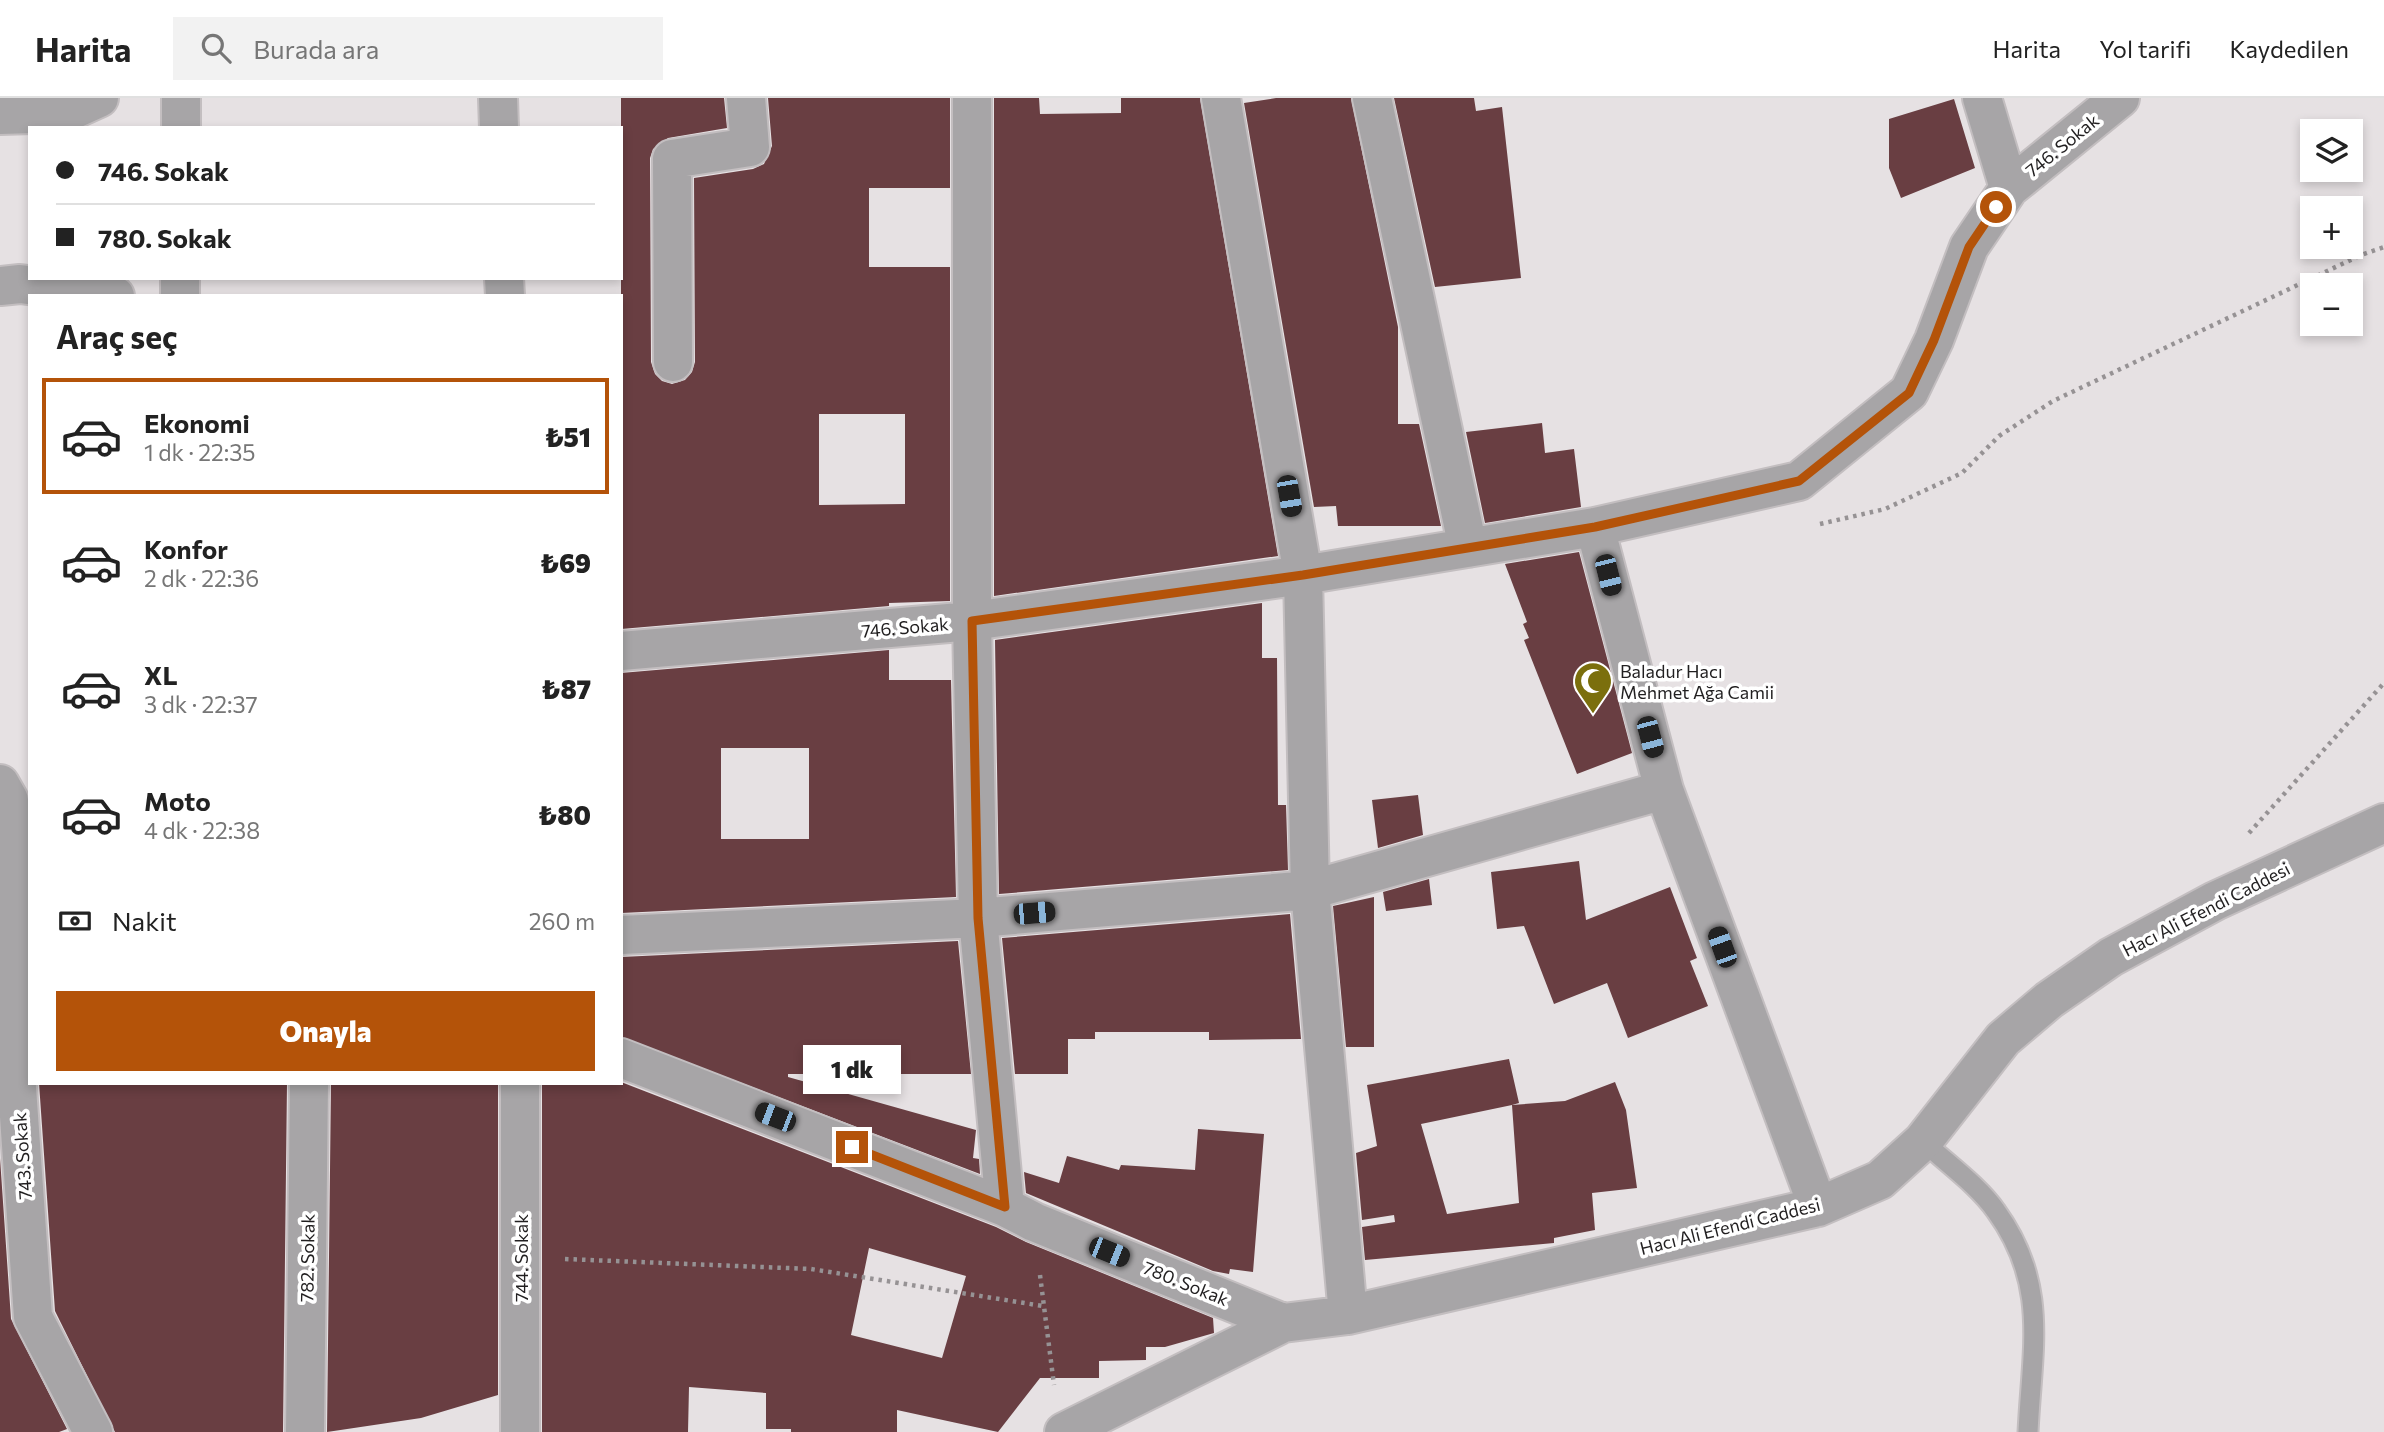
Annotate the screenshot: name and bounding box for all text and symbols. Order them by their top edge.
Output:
search box [173,17,663,80]
text: Harita [35,28,131,69]
icon: search [197,29,235,67]
text: Burada ara [253,33,379,64]
text: Harita [1992,34,2061,63]
text: Yol tarifi [2099,34,2191,63]
text: Kaydedilen [2229,34,2349,63]
street label: 746. Sokak [2021,109,2103,181]
map controls [2300,119,2363,336]
button: layers [2300,119,2363,182]
text: 746. Sokak [98,155,229,186]
route start [1980,191,2012,223]
button: + [2300,196,2363,259]
text: 780. Sokak [98,222,232,253]
button: − [2300,273,2363,336]
text: Araç seç [56,316,178,356]
icon: car [60,405,123,468]
text: Ekonomi [144,407,250,438]
text: ₺51 [545,421,591,452]
text: 1 dk · 22:35 [144,438,256,466]
car [1276,473,1303,519]
icon: car [60,531,123,594]
text: Konfor [144,533,228,564]
text: ₺69 [540,547,591,578]
car [1593,552,1624,598]
text: 2 dk · 22:36 [144,564,259,592]
street label: 746. Sokak [860,612,950,642]
icon: car [60,657,123,720]
text: XL [144,659,178,690]
mosque icon: Baladur Hacı Mehmet Ağa Camii [1572,660,1614,715]
place label: Baladur Hacı Mehmet Ağa Camii [1620,660,1774,703]
text: ₺87 [541,673,591,704]
text: 3 dk · 22:37 [144,690,258,718]
car [1635,714,1666,760]
icon: car [60,783,123,846]
text: Moto [144,785,211,816]
text: ₺80 [538,799,591,830]
text: 4 dk · 22:38 [144,816,260,844]
street label: Hacı Ali Efendi Caddesi [2118,857,2294,961]
car [1013,901,1056,925]
icon: cash [56,902,94,940]
text: Nakit [112,905,177,936]
text: 260 m [529,907,595,935]
car [1705,924,1740,970]
button: Onayla [56,991,595,1071]
callout: 1 dk [803,1046,901,1094]
text: 1 dk [831,1055,873,1083]
car [752,1100,799,1134]
street label: 743. Sokak [8,1112,36,1200]
route end [836,1131,868,1163]
street label: Hacı Ali Efendi Caddesi [1637,1193,1823,1259]
street label: 782. Sokak [295,1213,319,1302]
street label: 744. Sokak [510,1214,532,1302]
car [1086,1234,1133,1270]
street label: 780. Sokak [1140,1256,1232,1310]

